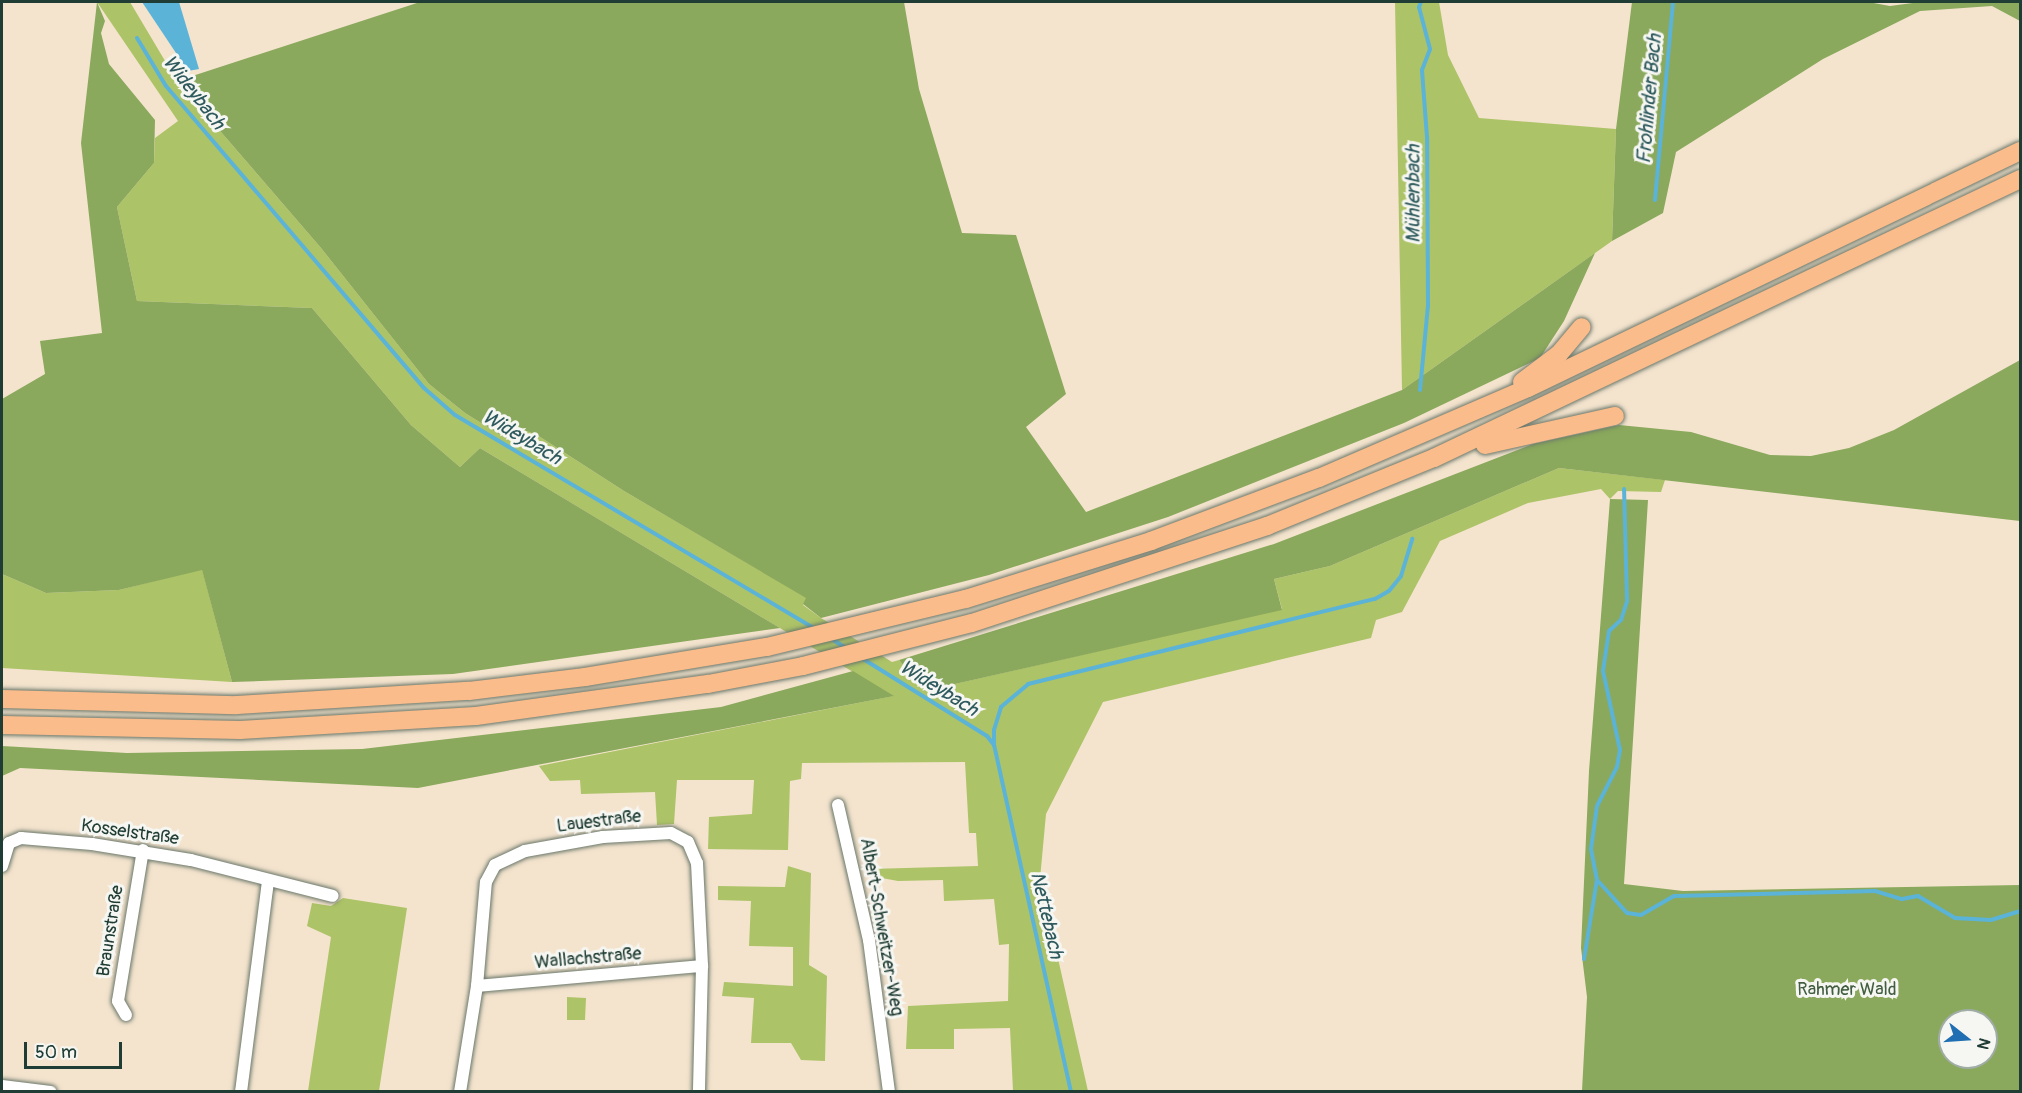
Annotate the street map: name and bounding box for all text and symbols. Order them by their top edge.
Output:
water label: Frohlinder Bach [1631,33,1667,165]
water label: Wideybach [158,50,230,134]
water label: Mühlenbach [1401,145,1425,243]
water label: Wideybach [478,404,566,470]
water label: Wideybach [895,655,983,721]
street label: Lauestraße [556,806,642,838]
street label: Kosselstraße [80,815,180,851]
street label: Albert-Schweitzer-Weg [855,836,907,1018]
water label: Nettebach [1025,869,1069,961]
street label: Braunstraße [93,884,129,978]
street label: Wallachstraße [534,944,642,974]
park label: Rahmer Wald [1797,979,1897,1001]
north arrow [1938,1009,1998,1069]
scale bar [27,1030,124,1068]
text: N [1972,1036,1994,1052]
text: 50 m [35,1041,77,1064]

